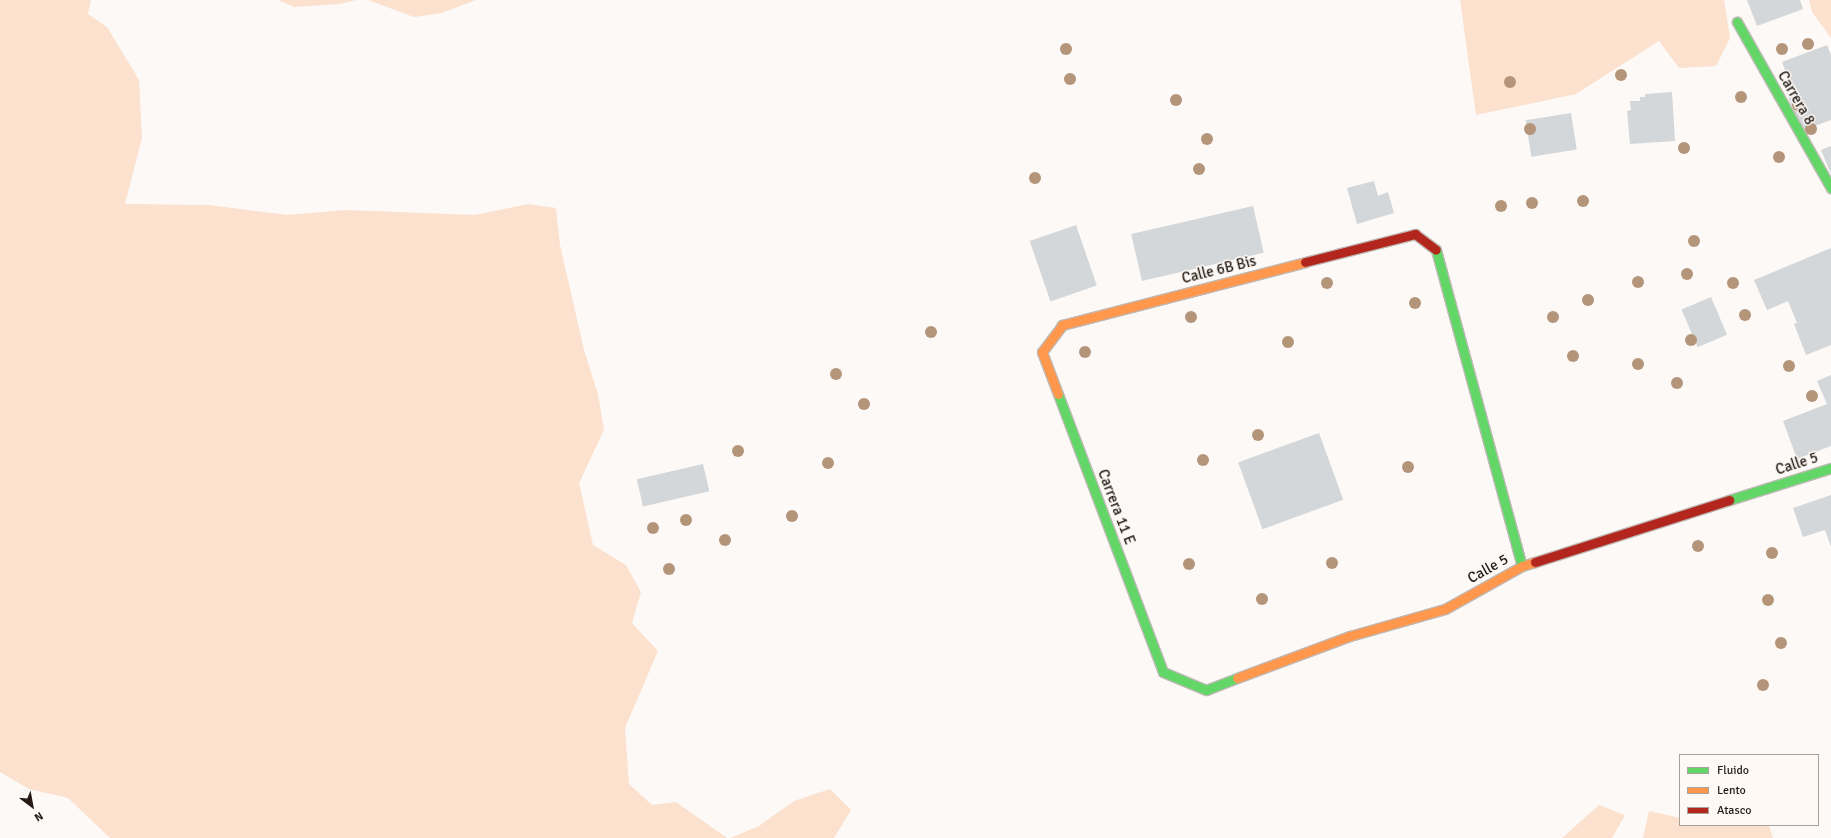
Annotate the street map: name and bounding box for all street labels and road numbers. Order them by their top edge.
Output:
street label: Carrera 8 [1773,68,1819,128]
street label: Calle 6B Bis [1180,252,1258,288]
street label: Calle 5 [1773,449,1821,479]
street label: Carrera 11 E [1093,467,1139,547]
street label: Calle 5 [1464,550,1512,588]

